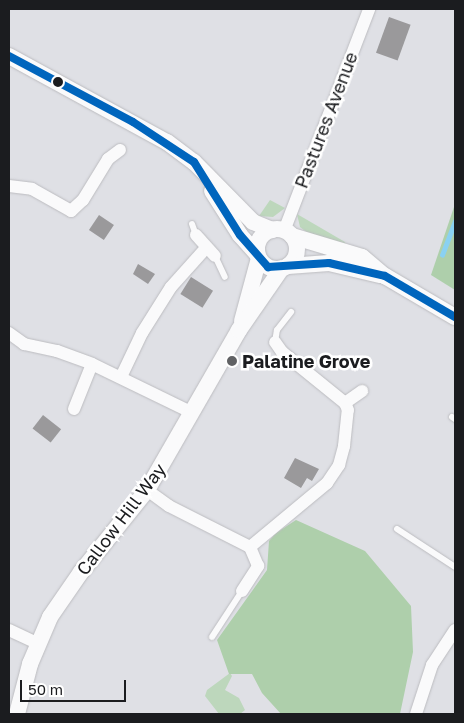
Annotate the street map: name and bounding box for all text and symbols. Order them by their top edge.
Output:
street label: Pastures Avenue [290,49,362,191]
unlabelled marker [53,77,63,87]
place label: Palatine Grove [242,350,370,372]
marker: Palatine Grove [226,355,238,367]
street label: Callow Hill Way [72,459,170,579]
scale bar [22,670,129,702]
text: 50 m [28,680,63,698]

